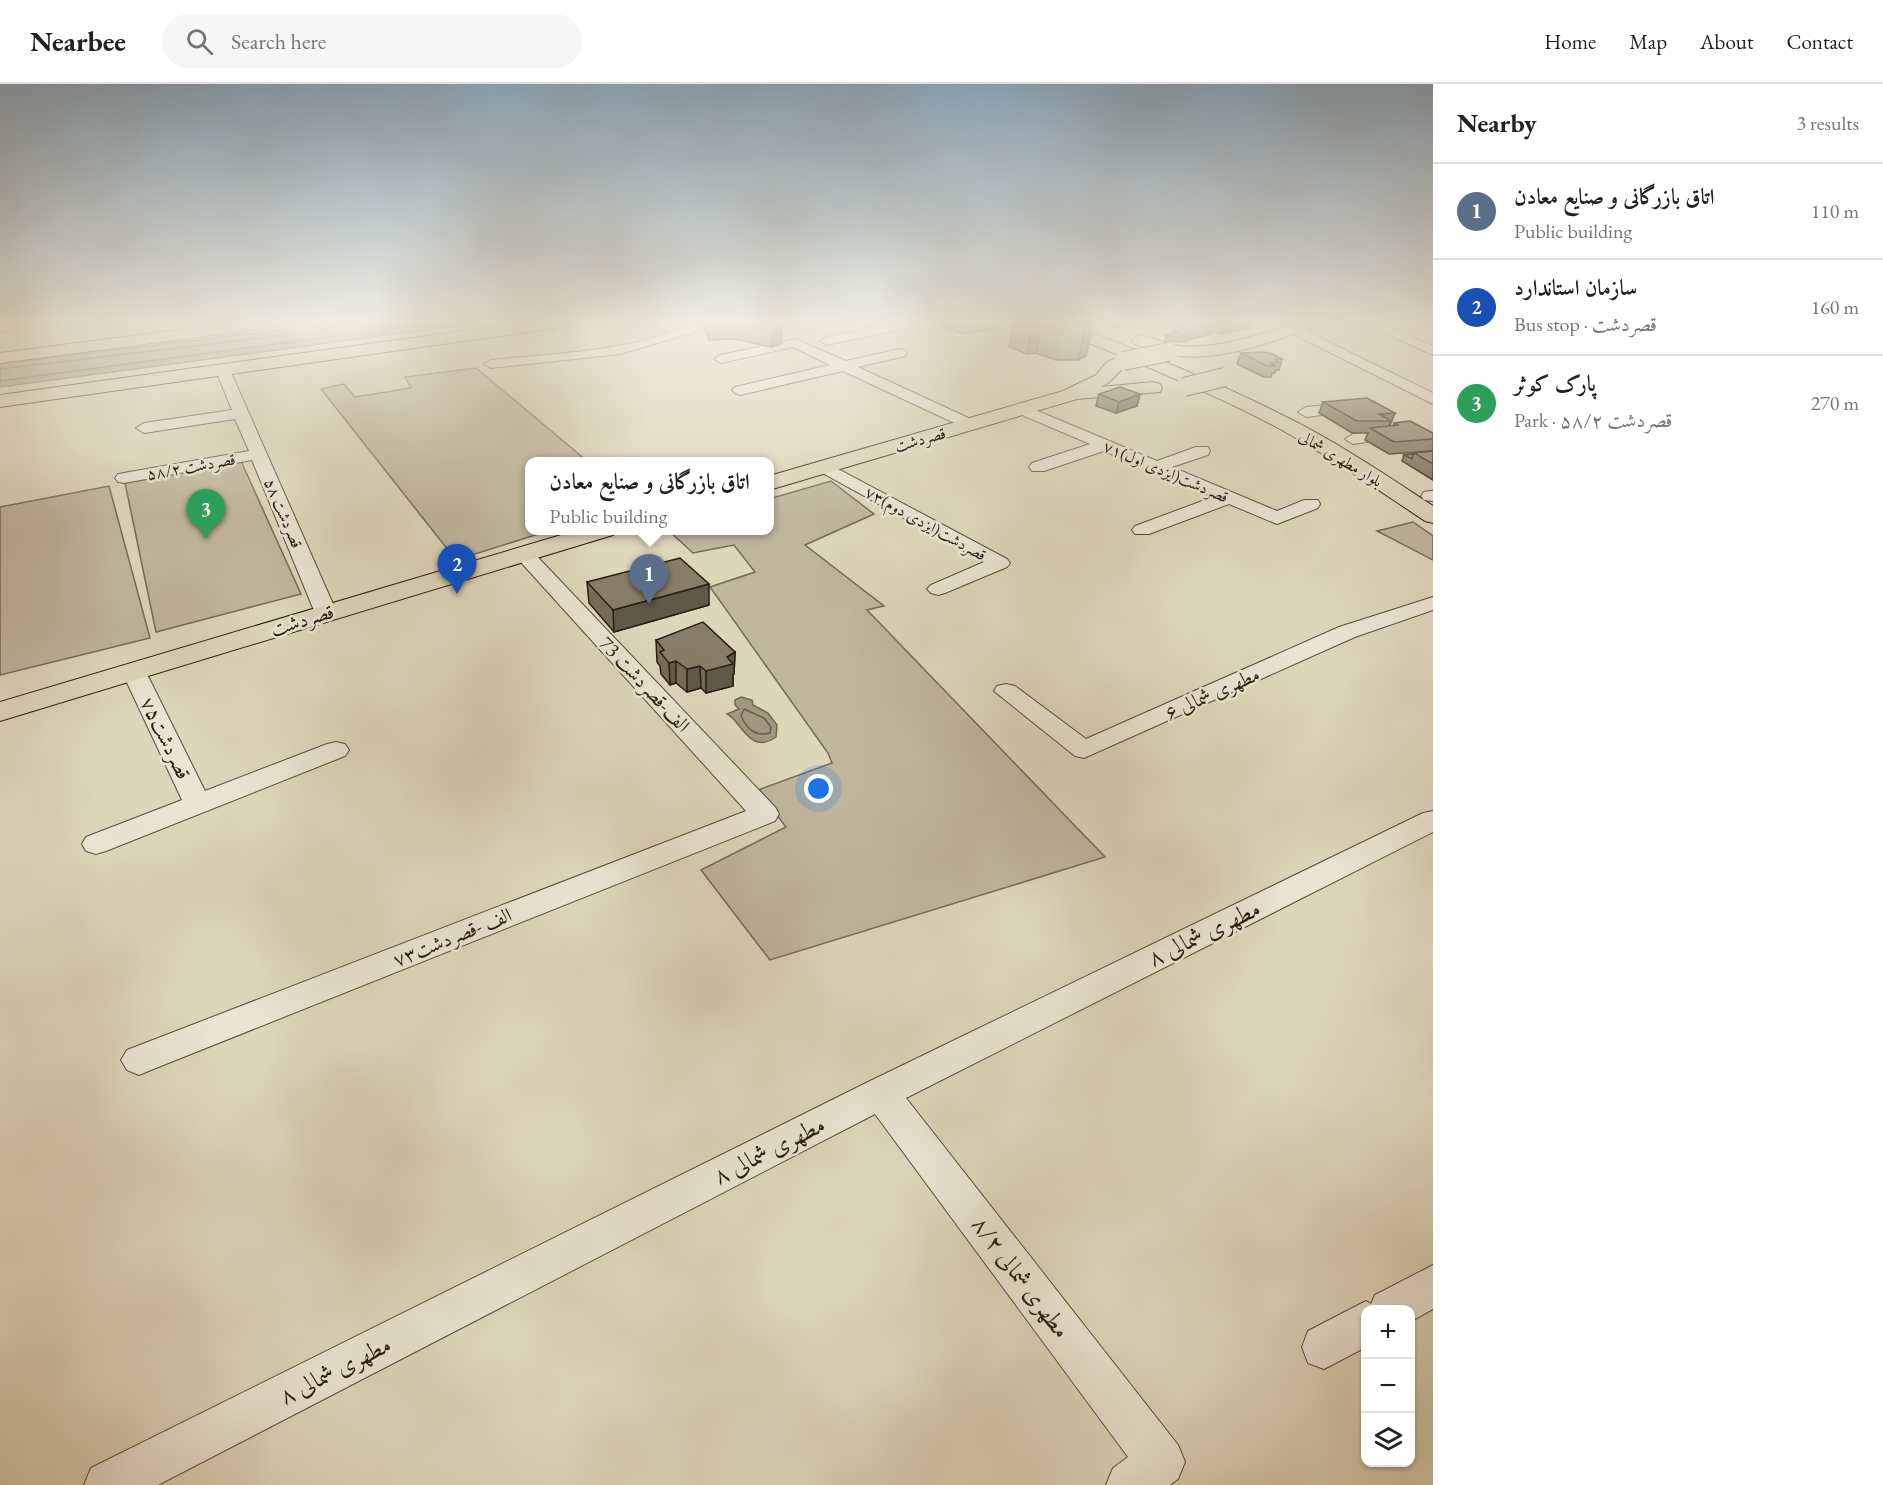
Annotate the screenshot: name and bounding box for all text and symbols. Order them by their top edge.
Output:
search box [162,14,582,68]
text: Nearbee [30,23,126,59]
icon: search [183,25,216,58]
text: Search here [231,27,326,56]
text: Home [1544,28,1596,55]
text: Map [1629,28,1667,55]
text: About [1700,28,1753,55]
text: Contact [1786,28,1853,55]
text: Nearby [1457,106,1537,140]
text: 3 results [1796,110,1859,136]
text: اتاق بازرگانی و صنایع معادن [1514,182,1714,211]
text: 1 [1471,198,1482,224]
text: 110 m [1811,198,1859,224]
text: Public building [1514,218,1632,244]
text: سازمان استاندارد [1514,273,1637,302]
text: 2 [1471,294,1482,320]
text: 160 m [1811,294,1859,320]
text: Bus stop · قصردشت [1514,311,1657,337]
text: پارک کوثر [1514,369,1596,398]
text: 3 [1471,390,1482,416]
text: 270 m [1811,390,1859,416]
text: Park · ۵۸/۲ قصردشت [1514,407,1672,433]
street label: قصردشت [892,422,948,457]
street label: بلوار مطهرى شمالى [1295,425,1386,492]
street label: ۷۱قصردشت(ایزدی اول) [1100,436,1232,507]
street label: ۵۸/۲ قصردشت [145,448,237,485]
popup [525,457,774,535]
text: اتاق بازرگانی و صنایع معادن [549,467,750,496]
street label: قصردشت ۵۸ [259,475,308,551]
street label: ۷۳قصردشت(ایزدی دوم) [859,481,990,569]
pin: 3 [186,490,226,539]
text: Public building [549,503,668,529]
pin: 2 [438,544,476,594]
pin: 1 [630,554,668,604]
street label: قصردشت [267,598,337,643]
street label: 73 الف-قصردشت [593,631,696,738]
street label: ۶ مطهری شمالی [1160,661,1264,725]
street label: قصردشت۷۵ [134,692,197,784]
your location [804,774,833,803]
street label: ۸ مطهری شمالی [1142,892,1265,973]
street label: الف -قصردشت۷۳ [389,901,516,974]
street label: ۸ مطهری شمالی [708,1108,830,1191]
street label: ۸/۲ مطهری شمالی [965,1209,1077,1344]
map controls [1361,1305,1415,1467]
button: + [1361,1305,1415,1359]
street label: ۸ مطهری شمالی [274,1328,396,1411]
button: − [1361,1359,1415,1413]
button: layers [1361,1413,1415,1467]

